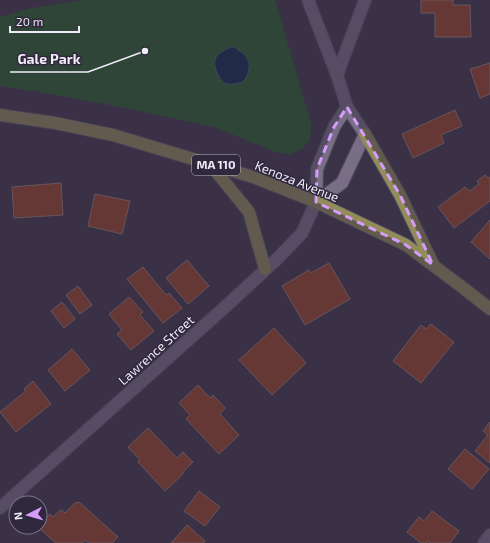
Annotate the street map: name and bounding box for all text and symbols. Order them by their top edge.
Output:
scale bar [10,8,79,34]
text: 20 m [16,14,43,28]
callout: Gale Park [10,46,88,72]
text: Gale Park [18,50,81,67]
road number: MA 110 [192,155,240,175]
street label: Kenoza Avenue [253,157,341,205]
street label: Lawrence Street [115,312,197,388]
north arrow [8,495,48,535]
text: N [11,511,24,521]

